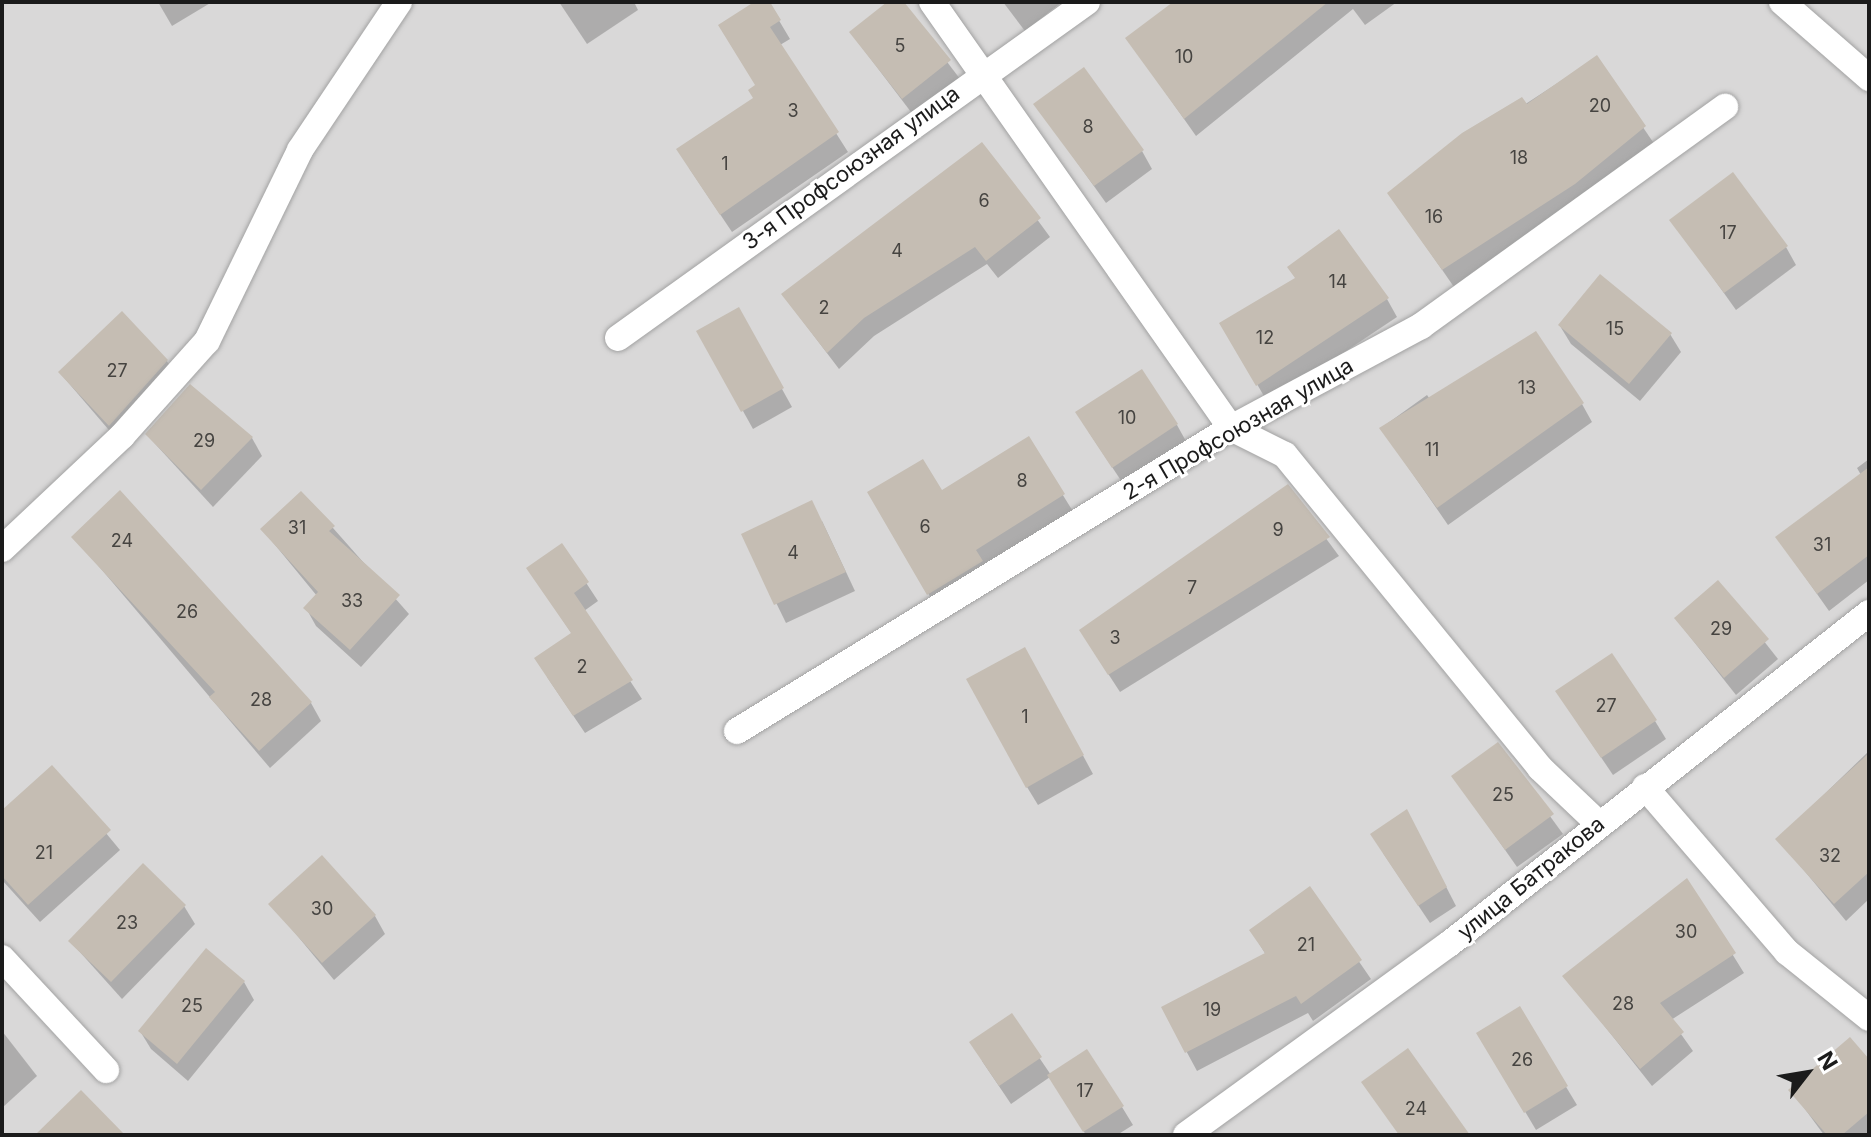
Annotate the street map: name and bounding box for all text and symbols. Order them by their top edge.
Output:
house number: 5 [895,35,905,57]
house number: 10 [1175,46,1193,68]
street label: 3-я Профсоюзная улица [737,80,965,256]
house number: 20 [1589,95,1611,117]
house number: 3 [787,100,799,122]
house number: 8 [1082,116,1094,138]
house number: 18 [1510,147,1528,169]
house number: 1 [721,153,729,175]
house number: 6 [978,190,990,212]
house number: 16 [1425,206,1443,228]
house number: 17 [1719,222,1737,244]
house number: 4 [891,240,903,262]
house number: 14 [1329,271,1347,293]
house number: 2 [819,297,829,319]
house number: 15 [1606,318,1624,340]
house number: 12 [1256,327,1274,349]
street label: 2-я Профсоюзная улица [1118,352,1358,506]
house number: 27 [106,360,128,382]
house number: 13 [1518,377,1536,399]
house number: 10 [1118,407,1136,429]
house number: 29 [193,430,215,452]
house number: 11 [1425,439,1439,461]
house number: 8 [1016,470,1028,492]
house number: 6 [919,516,931,538]
house number: 31 [288,517,306,539]
house number: 9 [1272,519,1284,541]
house number: 24 [111,530,133,552]
house number: 31 [1813,534,1831,556]
house number: 4 [787,542,799,564]
house number: 7 [1187,577,1197,599]
house number: 33 [341,590,363,612]
house number: 26 [176,601,198,623]
house number: 29 [1710,618,1732,640]
house number: 3 [1109,627,1121,649]
house number: 2 [577,656,587,678]
house number: 28 [250,689,272,711]
house number: 27 [1595,695,1617,717]
house number: 1 [1021,706,1029,728]
house number: 25 [1492,784,1514,806]
street label: улица Батракова [1452,811,1610,945]
house number: 21 [35,842,53,864]
house number: 32 [1819,845,1841,867]
house number: 30 [311,898,333,920]
house number: 23 [116,912,138,934]
house number: 30 [1675,921,1697,943]
house number: 21 [1297,934,1315,956]
house number: 28 [1612,993,1634,1015]
house number: 25 [181,995,203,1017]
house number: 19 [1203,999,1221,1021]
north arrow [1767,1033,1847,1113]
text: N [1812,1047,1843,1075]
house number: 26 [1511,1049,1533,1071]
house number: 17 [1076,1080,1094,1102]
house number: 24 [1405,1098,1427,1120]

